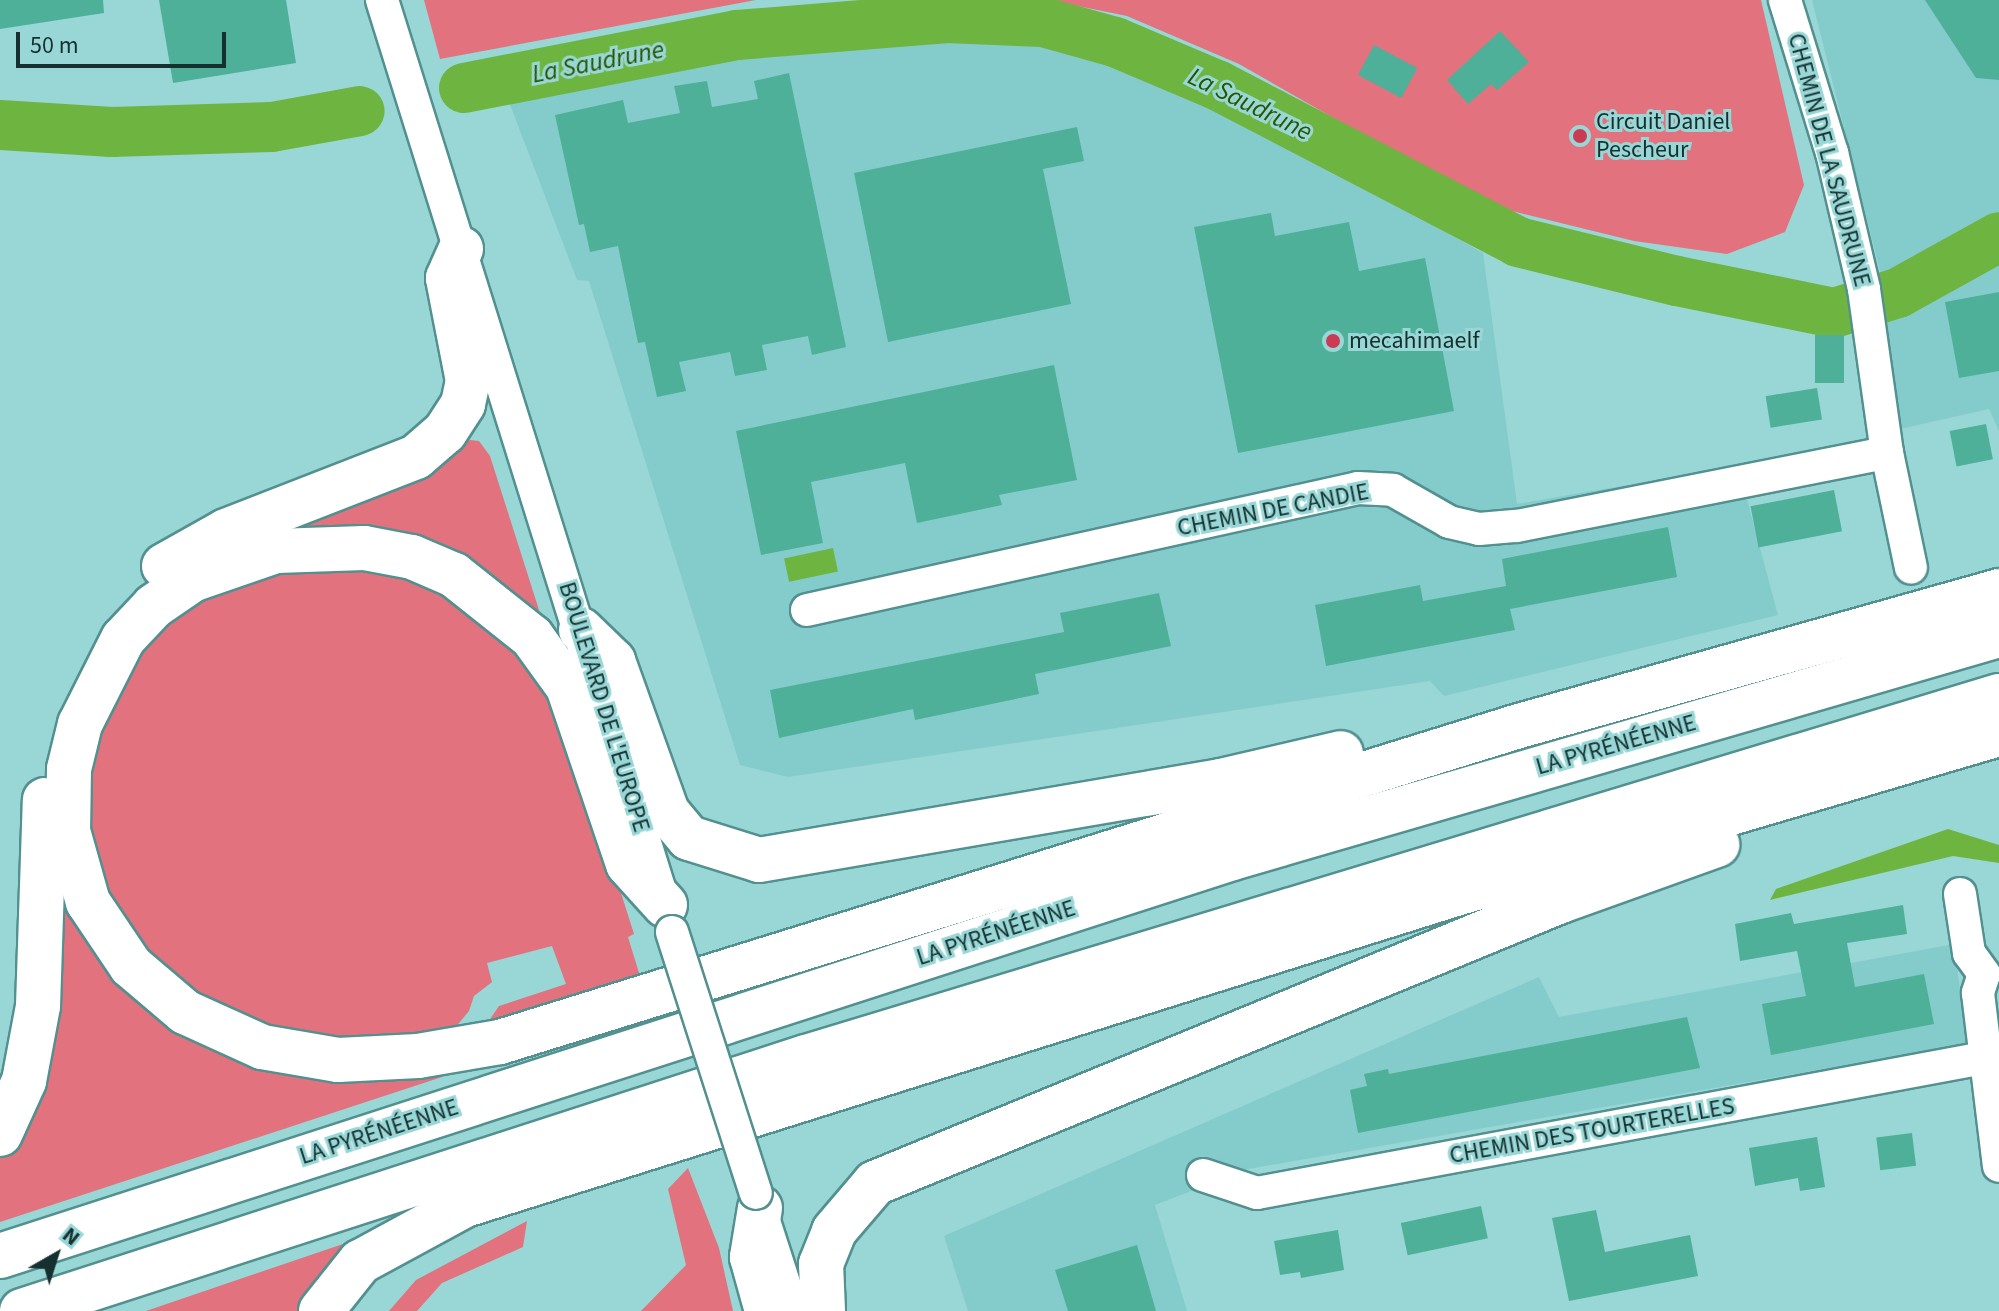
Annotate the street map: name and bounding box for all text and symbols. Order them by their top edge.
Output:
scale bar [20,16,230,66]
text: 50 m [30,28,79,63]
street label: CHEMIN DE LA SAUDRUNE [1781,30,1877,290]
water label: La Saudrune [529,34,667,90]
water label: La Saudrune [1183,61,1317,147]
place label: Circuit Daniel Pescheur [1596,108,1730,164]
marker: Circuit Daniel Pescheur [1571,127,1589,145]
place label: mecahimaelf [1349,327,1480,355]
marker: mecahimaelf [1324,332,1342,350]
street label: CHEMIN DE CANDIE [1175,477,1371,543]
street label: BOULEVARD DE L'EUROPE [552,579,656,835]
street label: LA PYRÉNÉENNE [1533,708,1699,782]
street label: LA PYRÉNÉENNE [913,894,1079,972]
street label: CHEMIN DES TOURTERELLES [1447,1092,1737,1170]
street label: LA PYRÉNÉENNE [296,1093,462,1171]
north arrow [16,1215,96,1295]
text: N [55,1219,87,1253]

